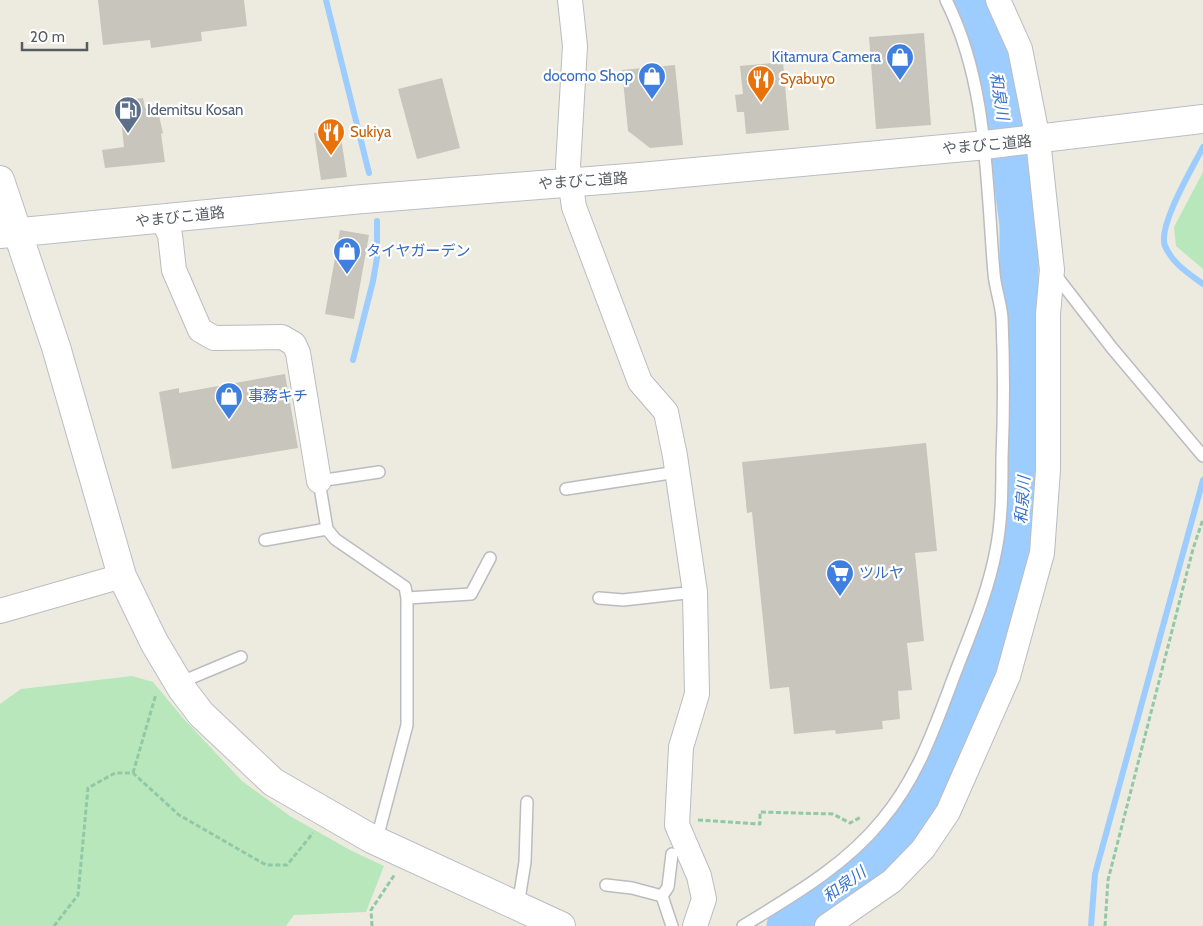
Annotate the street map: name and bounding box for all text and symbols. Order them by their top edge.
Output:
scale bar [22,20,88,52]
text: 20 m [30,28,65,46]
shop icon: Kitamura Camera [885,42,915,81]
place label: Kitamura Camera [771,48,882,66]
shop icon: docomo Shop [637,61,667,100]
restaurant icon: Syabuyo [746,64,776,103]
place label: docomo Shop [543,67,633,85]
place label: Syabuyo [780,70,835,88]
water label: 和泉川 [986,71,1013,123]
fuel station icon: Idemitsu Kosan [113,95,143,134]
place label: Idemitsu Kosan [147,101,243,119]
restaurant icon: Sukiya [316,117,346,156]
place label: Sukiya [350,123,392,141]
street label: やまびこ道路 [941,132,1033,158]
street label: やまびこ道路 [537,169,629,193]
street label: やまびこ道路 [134,203,226,231]
shop icon: タイヤガーデン [332,236,362,275]
place label: タイヤガーデン [366,242,471,260]
shop icon: 事務キチ [214,381,244,420]
place label: 事務キチ [248,387,308,405]
water label: 和泉川 [1011,473,1034,525]
supermarket icon: ツルヤ [825,558,855,597]
place label: ツルヤ [859,564,904,582]
water label: 和泉川 [819,861,871,906]

